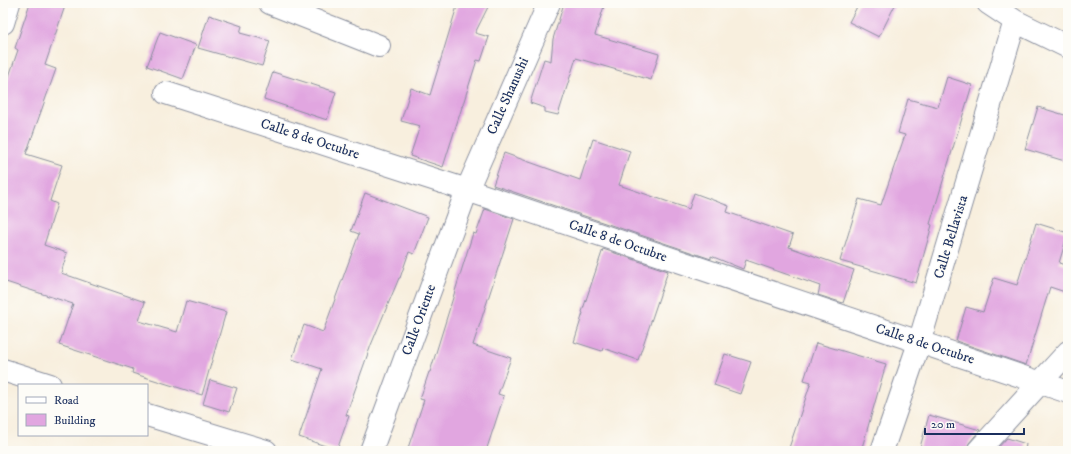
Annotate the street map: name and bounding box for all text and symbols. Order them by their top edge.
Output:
street label: Calle Shanushi [483,54,533,137]
street label: Calle 8 de Octubre [258,115,362,164]
street label: Calle Bellavista [930,193,972,281]
street label: Calle 8 de Octubre [566,216,670,266]
street label: Calle Oriente [398,282,440,358]
street label: Calle 8 de Octubre [873,320,977,369]
legend [18,384,148,436]
text: Road [54,393,79,408]
scale bar [925,410,1024,436]
text: Building [54,413,95,428]
text: 20 m [931,417,955,432]

